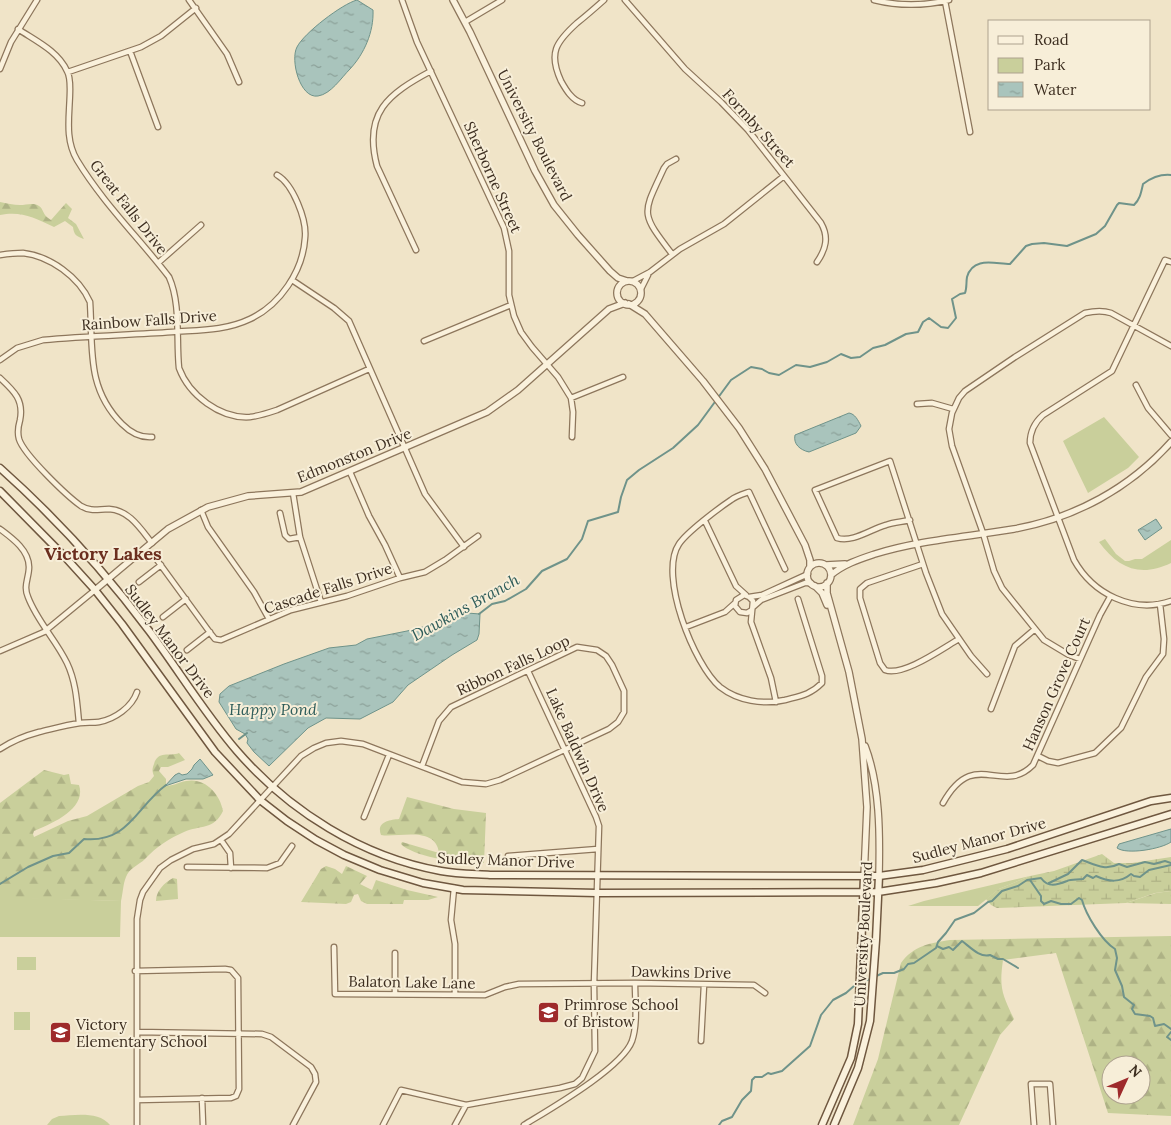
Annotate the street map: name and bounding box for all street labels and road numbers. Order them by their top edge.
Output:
street label: University Boulevard [493,66,577,204]
street label: Formby Street [719,85,800,172]
street label: Sherborne Street [460,118,526,236]
street label: Great Falls Drive [86,156,172,258]
street label: Rainbow Falls Drive [81,306,217,334]
street label: Edmonston Drive [294,423,414,487]
street label: Cascade Falls Drive [261,558,395,618]
street label: Sudley Manor Drive [121,580,219,702]
street label: Hanson Grove Court [1018,614,1094,754]
street label: Ribbon Falls Loop [453,630,573,699]
street label: Lake Baldwin Drive [542,685,614,815]
street label: Sudley Manor Drive [910,813,1048,867]
street label: Sudley Manor Drive [437,848,575,872]
street label: University Boulevard [850,861,876,1007]
street label: Dawkins Drive [631,962,731,982]
street label: Balaton Lake Lane [348,971,476,993]

